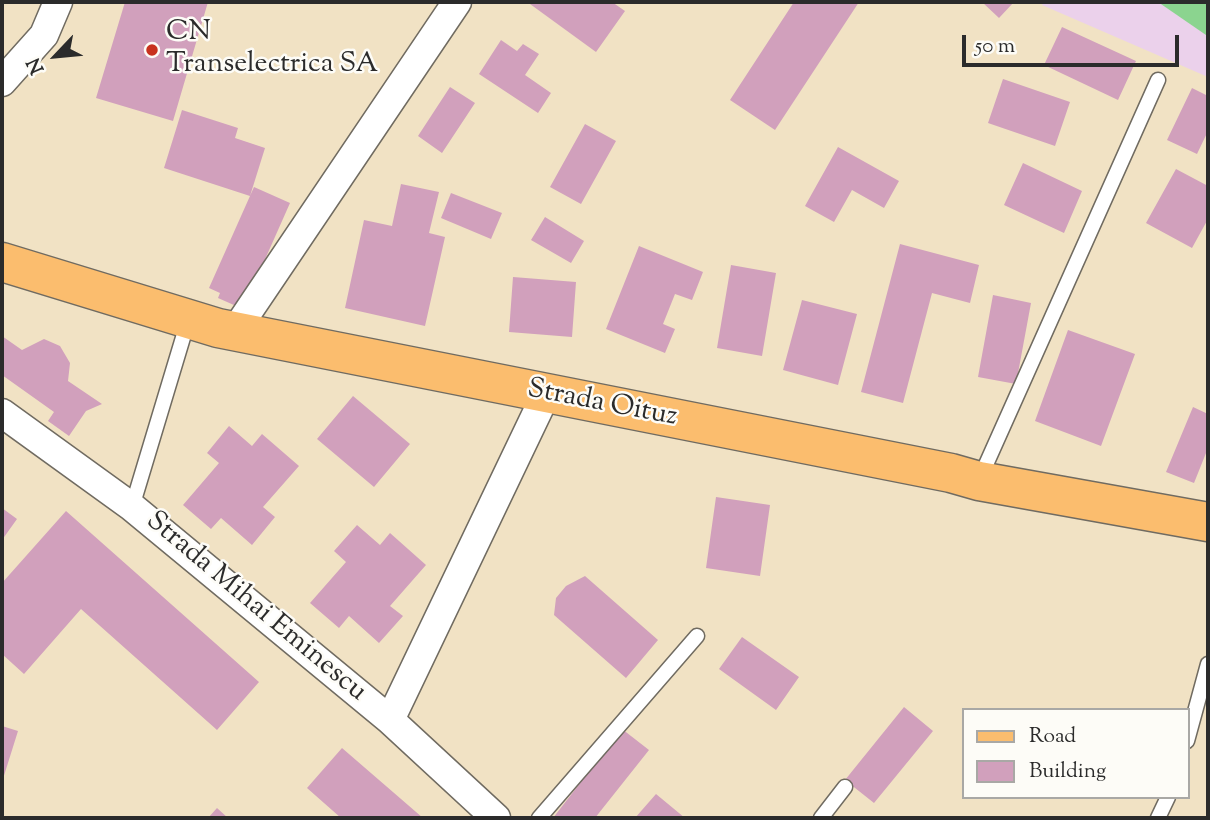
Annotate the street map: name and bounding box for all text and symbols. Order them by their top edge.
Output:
place label: CN Transelectrica SA [166,17,378,83]
north arrow [21,21,91,91]
scale bar [965,21,1182,65]
text: 50 m [975,32,1015,62]
marker: CN Transelectrica SA [144,42,160,58]
text: N [21,53,52,78]
street label: Strada Oituz [524,374,680,436]
street label: Strada Mihai Eminescu [138,506,372,710]
legend [962,708,1189,799]
text: Road [1029,722,1076,752]
text: Building [1029,757,1106,787]

